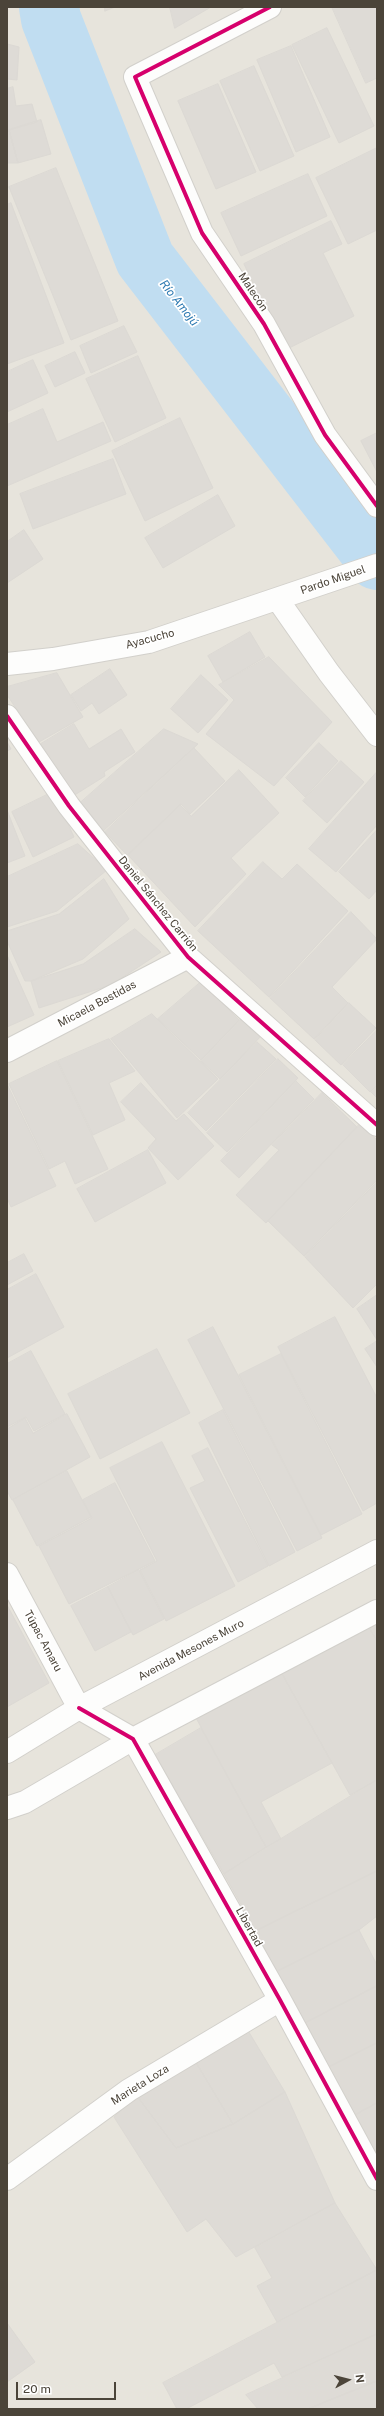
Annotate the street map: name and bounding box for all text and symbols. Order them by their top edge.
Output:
street label: Malecón [235,270,271,314]
water label: Río Amojú [157,277,201,329]
street label: Pardo Miguel [299,563,367,597]
street label: Ayacucho [124,626,176,652]
street label: Daniel Sánchez Carrión [116,854,200,954]
street label: Micaela Bastidas [56,978,138,1030]
street label: Túpac Amaru [21,1608,65,1674]
street label: Avenida Mesones Muro [136,1616,246,1684]
street label: Libertad [233,1905,265,1949]
street label: Marieta Loza [109,2062,171,2108]
north arrow [328,2360,368,2400]
scale bar [18,2374,118,2400]
text: N [353,2374,366,2384]
text: 20 m [23,2382,51,2396]

